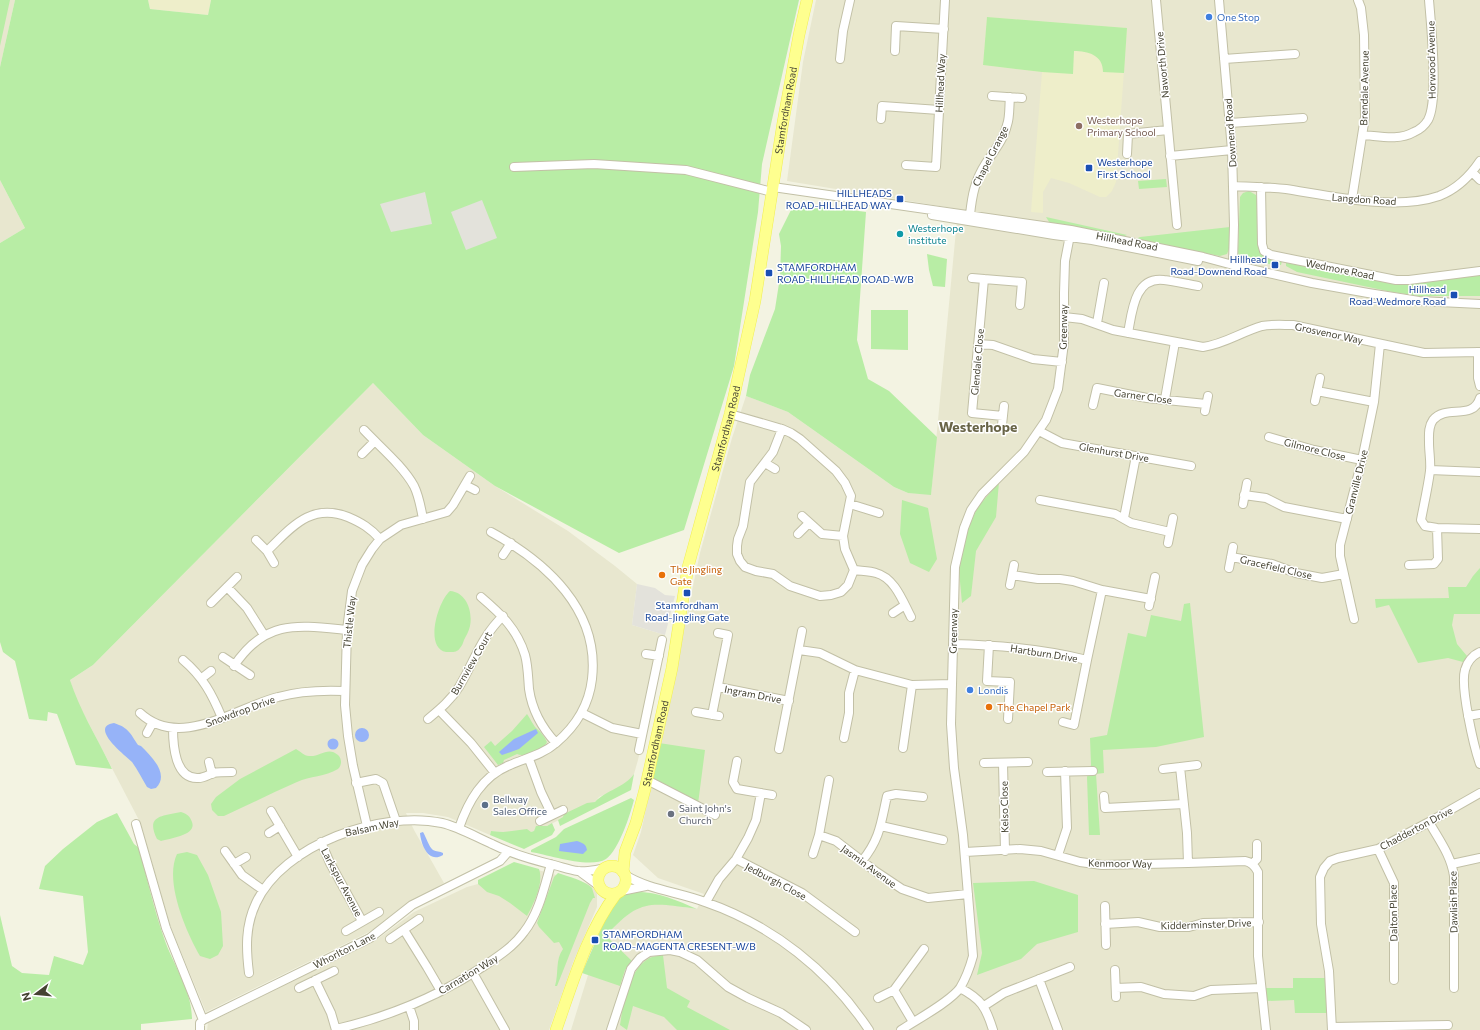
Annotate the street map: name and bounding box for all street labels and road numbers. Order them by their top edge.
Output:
street label: Horwood Avenue [1424,21,1438,99]
street label: Naworth Drive [1153,31,1171,99]
street label: Brendale Avenue [1357,50,1371,126]
street label: Hillhead Way [932,53,948,113]
street label: Stamfordham Road [772,66,799,155]
street label: Downend Road [1222,98,1238,168]
street label: Chapel Grange [970,124,1010,188]
street label: Langdon Road [1331,191,1397,207]
street label: Hillhead Road [1095,229,1159,253]
street label: Wedmore Road [1305,256,1376,282]
street label: Greenway [1057,304,1069,350]
street label: Grosvenor Way [1294,320,1364,346]
street label: Glendale Close [968,328,986,396]
street label: Stamfordham Road [709,384,742,473]
street label: Garner Close [1113,386,1173,406]
street label: Gilmore Close [1283,436,1347,462]
street label: Glenhurst Drive [1078,440,1150,464]
street label: Granville Drive [1342,448,1370,516]
street label: Gracefield Close [1239,553,1313,581]
street label: Thistle Way [340,595,358,649]
street label: Greenway [947,608,959,654]
street label: Burnview Court [448,629,494,697]
street label: Hartburn Drive [1009,642,1079,664]
street label: Ingram Drive [723,683,783,705]
street label: Snowdrop Drive [204,693,276,729]
street label: Stamfordham Road [640,699,671,788]
street label: Kelso Close [998,781,1010,833]
street label: Chadderton Drive [1378,804,1454,852]
street label: Balsam Way [344,815,400,839]
street label: Jasmin Avenue [839,842,899,890]
street label: Larkspur Avenue [319,846,365,918]
street label: Kenmoor Way [1088,856,1152,870]
street label: Jedburgh Close [743,860,809,902]
street label: Dawlish Place [1446,871,1460,933]
street label: Dalton Place [1387,884,1399,942]
street label: Kidderminster Drive [1160,916,1252,932]
street label: Whorlton Lane [311,929,377,971]
street label: Carnation Way [436,952,500,996]

